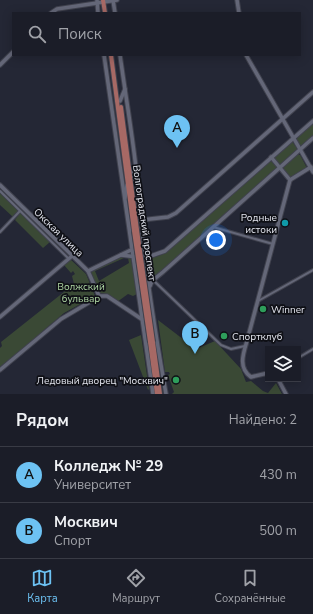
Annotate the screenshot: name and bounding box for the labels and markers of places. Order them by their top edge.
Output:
pin: A [164,115,190,148]
place label: Родные истоки [241,211,277,237]
marker: Родные истоки [280,218,290,228]
place label: Winner [271,303,305,317]
marker: Winner [258,304,268,314]
pin: B [182,321,208,354]
place label: Спортклуб [232,330,283,344]
marker: Спортклуб [219,331,229,341]
place label: Ледовый дворец "Москвич" [37,374,168,388]
marker: Ледовый дворец "Москвич" [171,375,181,385]

